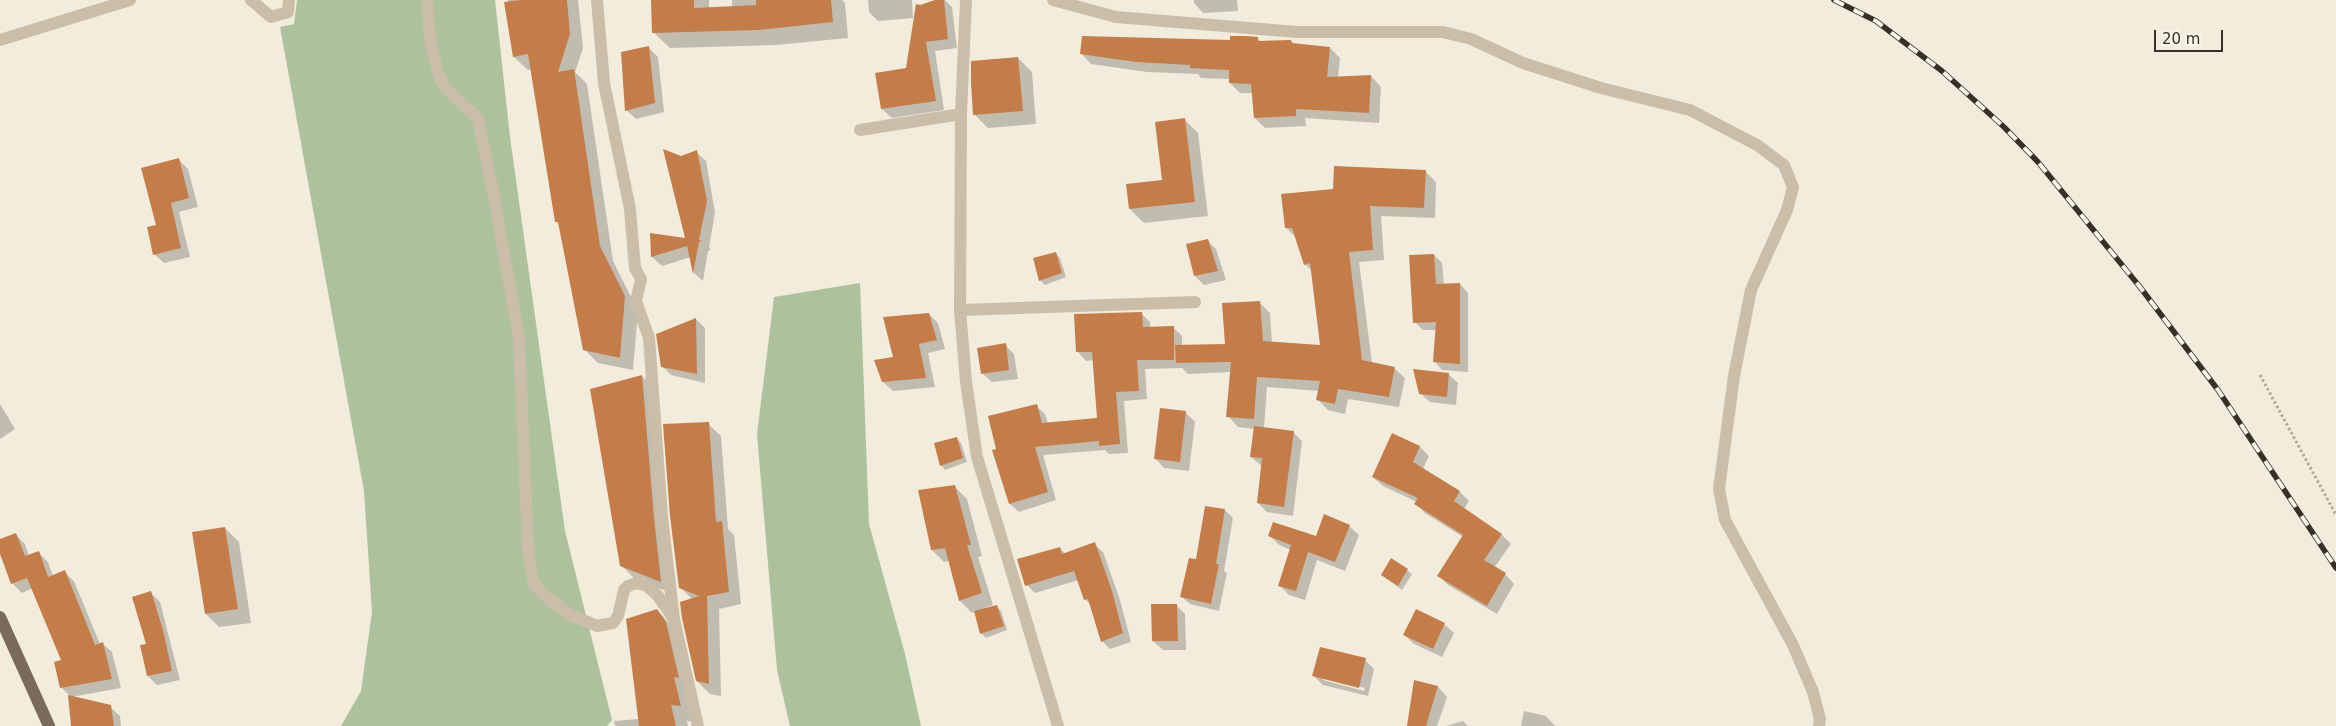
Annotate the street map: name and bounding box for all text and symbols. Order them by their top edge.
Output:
scale bar [2156,20,2225,52]
text: 20 m [2162,30,2200,48]

